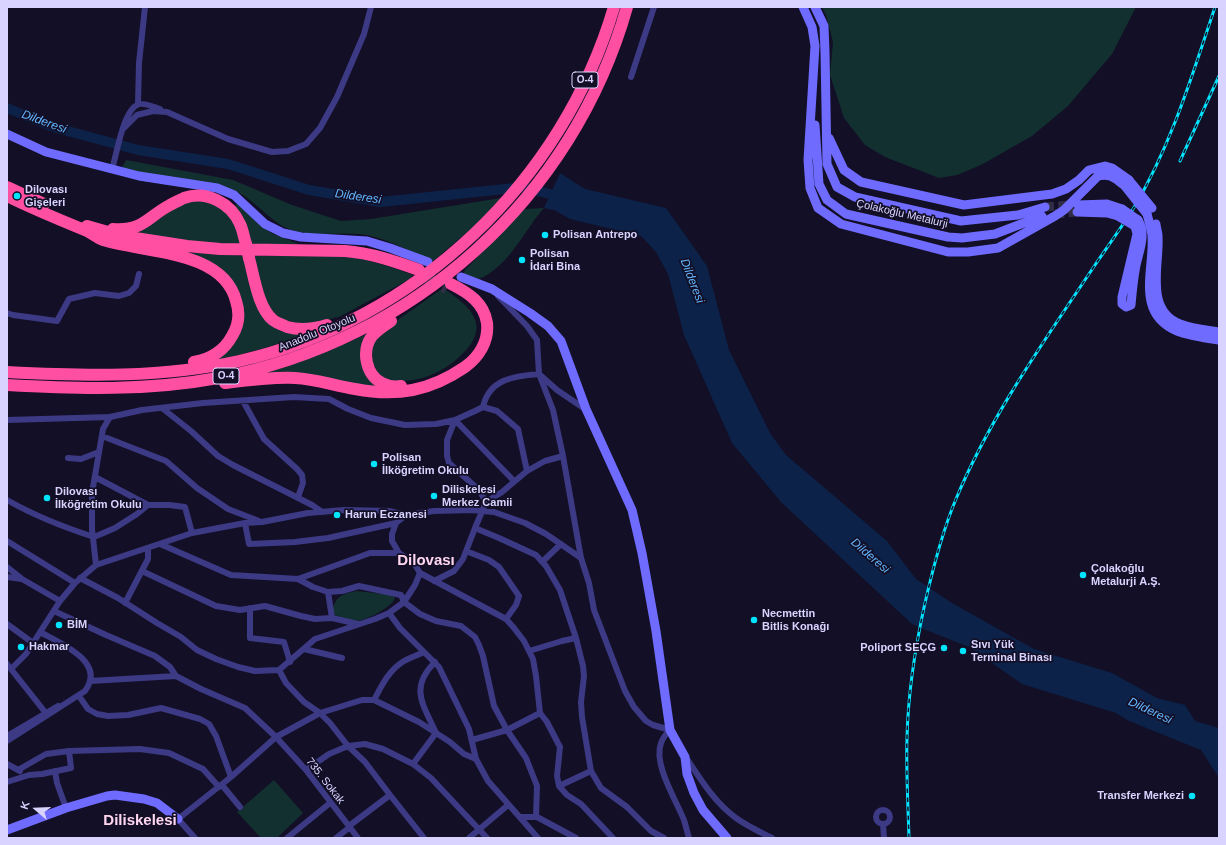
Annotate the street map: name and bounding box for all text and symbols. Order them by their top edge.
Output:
road number: O-4 [572,72,598,88]
water label: Dilderesi [20,107,68,137]
place label: Dilovası Gişeleri [25,183,67,209]
water label: Dilderesi [334,187,382,207]
marker: Dilovası Gişeleri [12,191,22,201]
street label: Çolakoğlu Metalurji [855,197,949,231]
place label: Polisan Antrepo [553,228,637,242]
marker: Polisan Antrepo [540,230,550,240]
place label: Polisan İdari Bina [530,247,580,273]
marker: Polisan İdari Bina [517,255,527,265]
water label: Dilderesi [677,257,707,305]
street label: Anadolu Otoyolu [277,312,357,354]
road number: O-4 [213,368,239,384]
place label: Polisan İlköğretim Okulu [382,451,469,477]
marker: Polisan İlköğretim Okulu [369,459,379,469]
place label: Diliskelesi Merkez Camii [442,483,512,509]
place label: Dilovası İlköğretim Okulu [55,485,142,511]
marker: Diliskelesi Merkez Camii [429,491,439,501]
marker: Dilovası İlköğretim Okulu [42,493,52,503]
place label: Harun Eczanesi [345,508,427,522]
marker: Harun Eczanesi [332,510,342,520]
water label: Dilderesi [848,535,892,577]
district label: Dilovası [397,552,455,570]
place label: Çolakoğlu Metalurji A.Ş. [1091,562,1161,588]
marker: Çolakoğlu Metalurji A.Ş. [1078,570,1088,580]
place label: Necmettin Bitlis Konağı [762,607,829,633]
marker: Necmettin Bitlis Konağı [749,615,759,625]
place label: BİM [67,618,87,632]
marker: BİM [54,620,64,630]
place label: Sıvı Yük Terminal Binası [971,638,1052,664]
place label: Hakmar [29,640,69,654]
place label: Poliport SEÇG [860,641,936,655]
marker: Hakmar [16,642,26,652]
marker: Poliport SEÇG [939,643,949,653]
marker: Sıvı Yük Terminal Binası [958,646,968,656]
water label: Dilderesi [1126,695,1174,727]
street label: 735. Sokak [303,755,347,807]
north arrow [16,789,56,829]
place label: Transfer Merkezi [1097,789,1184,803]
marker: Transfer Merkezi [1187,791,1197,801]
text: K [18,799,32,811]
district label: Diliskelesi [103,812,177,830]

